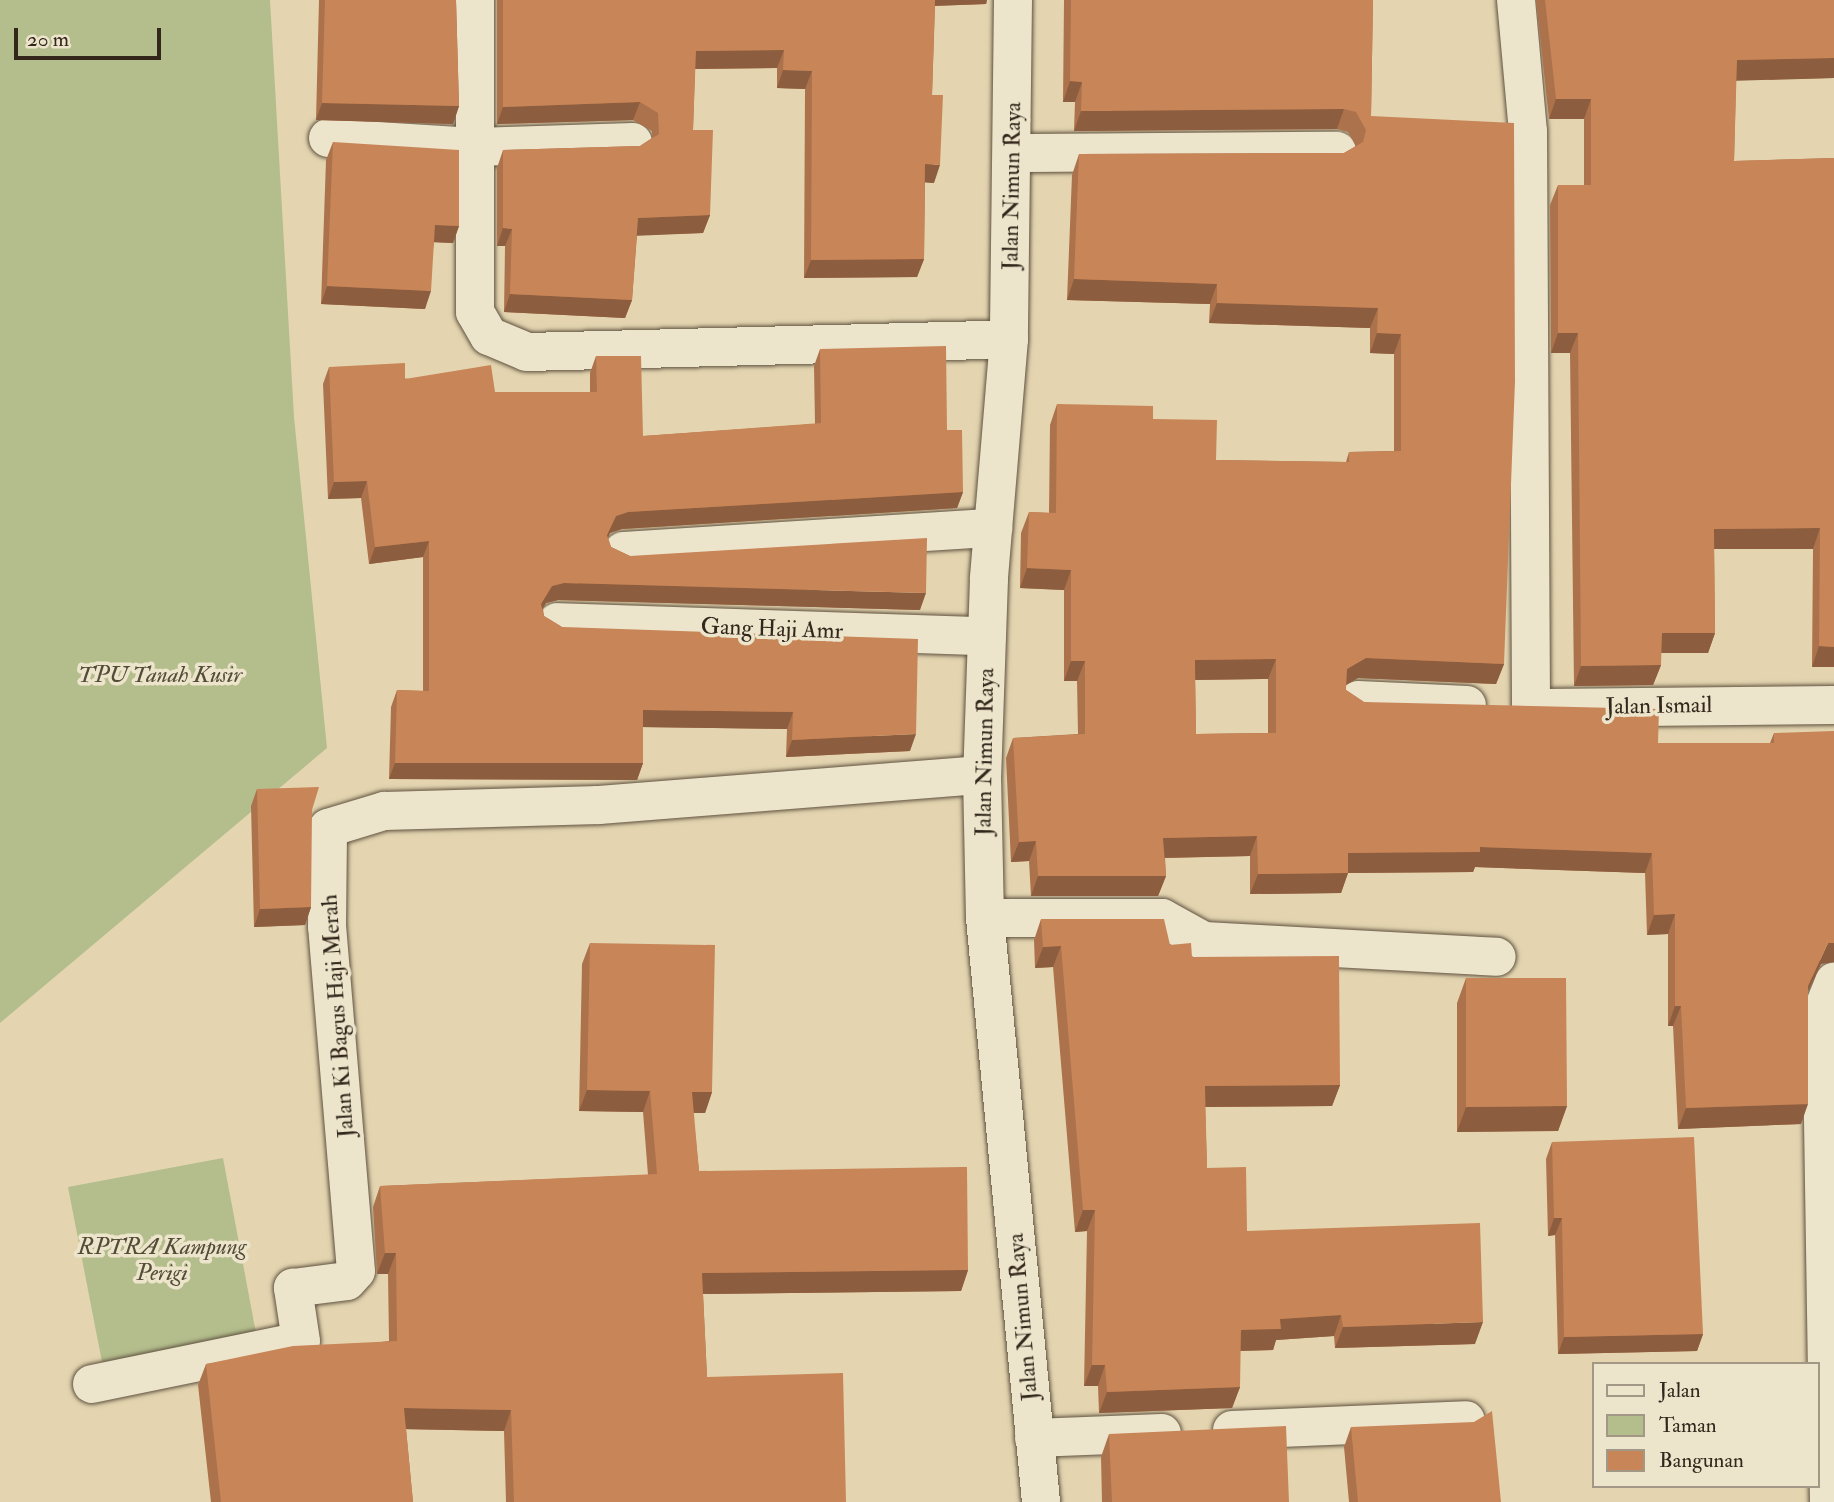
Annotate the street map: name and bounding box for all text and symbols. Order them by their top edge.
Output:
scale bar [18,14,164,58]
text: 20 m [27,26,69,53]
street label: Jalan Nimun Raya [997,102,1027,270]
street label: Gang Haji Amr [700,613,844,645]
park label: TPU Tanah Kusir [78,661,242,689]
street label: Jalan Nimun Raya [970,668,1000,836]
street label: Jalan Ismail [1605,691,1713,721]
street label: Jalan Ki Bagus Haji Merah [316,893,360,1139]
street label: Jalan Nimun Raya [1002,1232,1044,1402]
park label: RPTRA Kampung Perigi [78,1233,246,1287]
legend [1592,1362,1820,1488]
text: Jalan [1659,1377,1701,1404]
text: Taman [1659,1412,1717,1439]
text: Bangunan [1659,1447,1744,1474]

